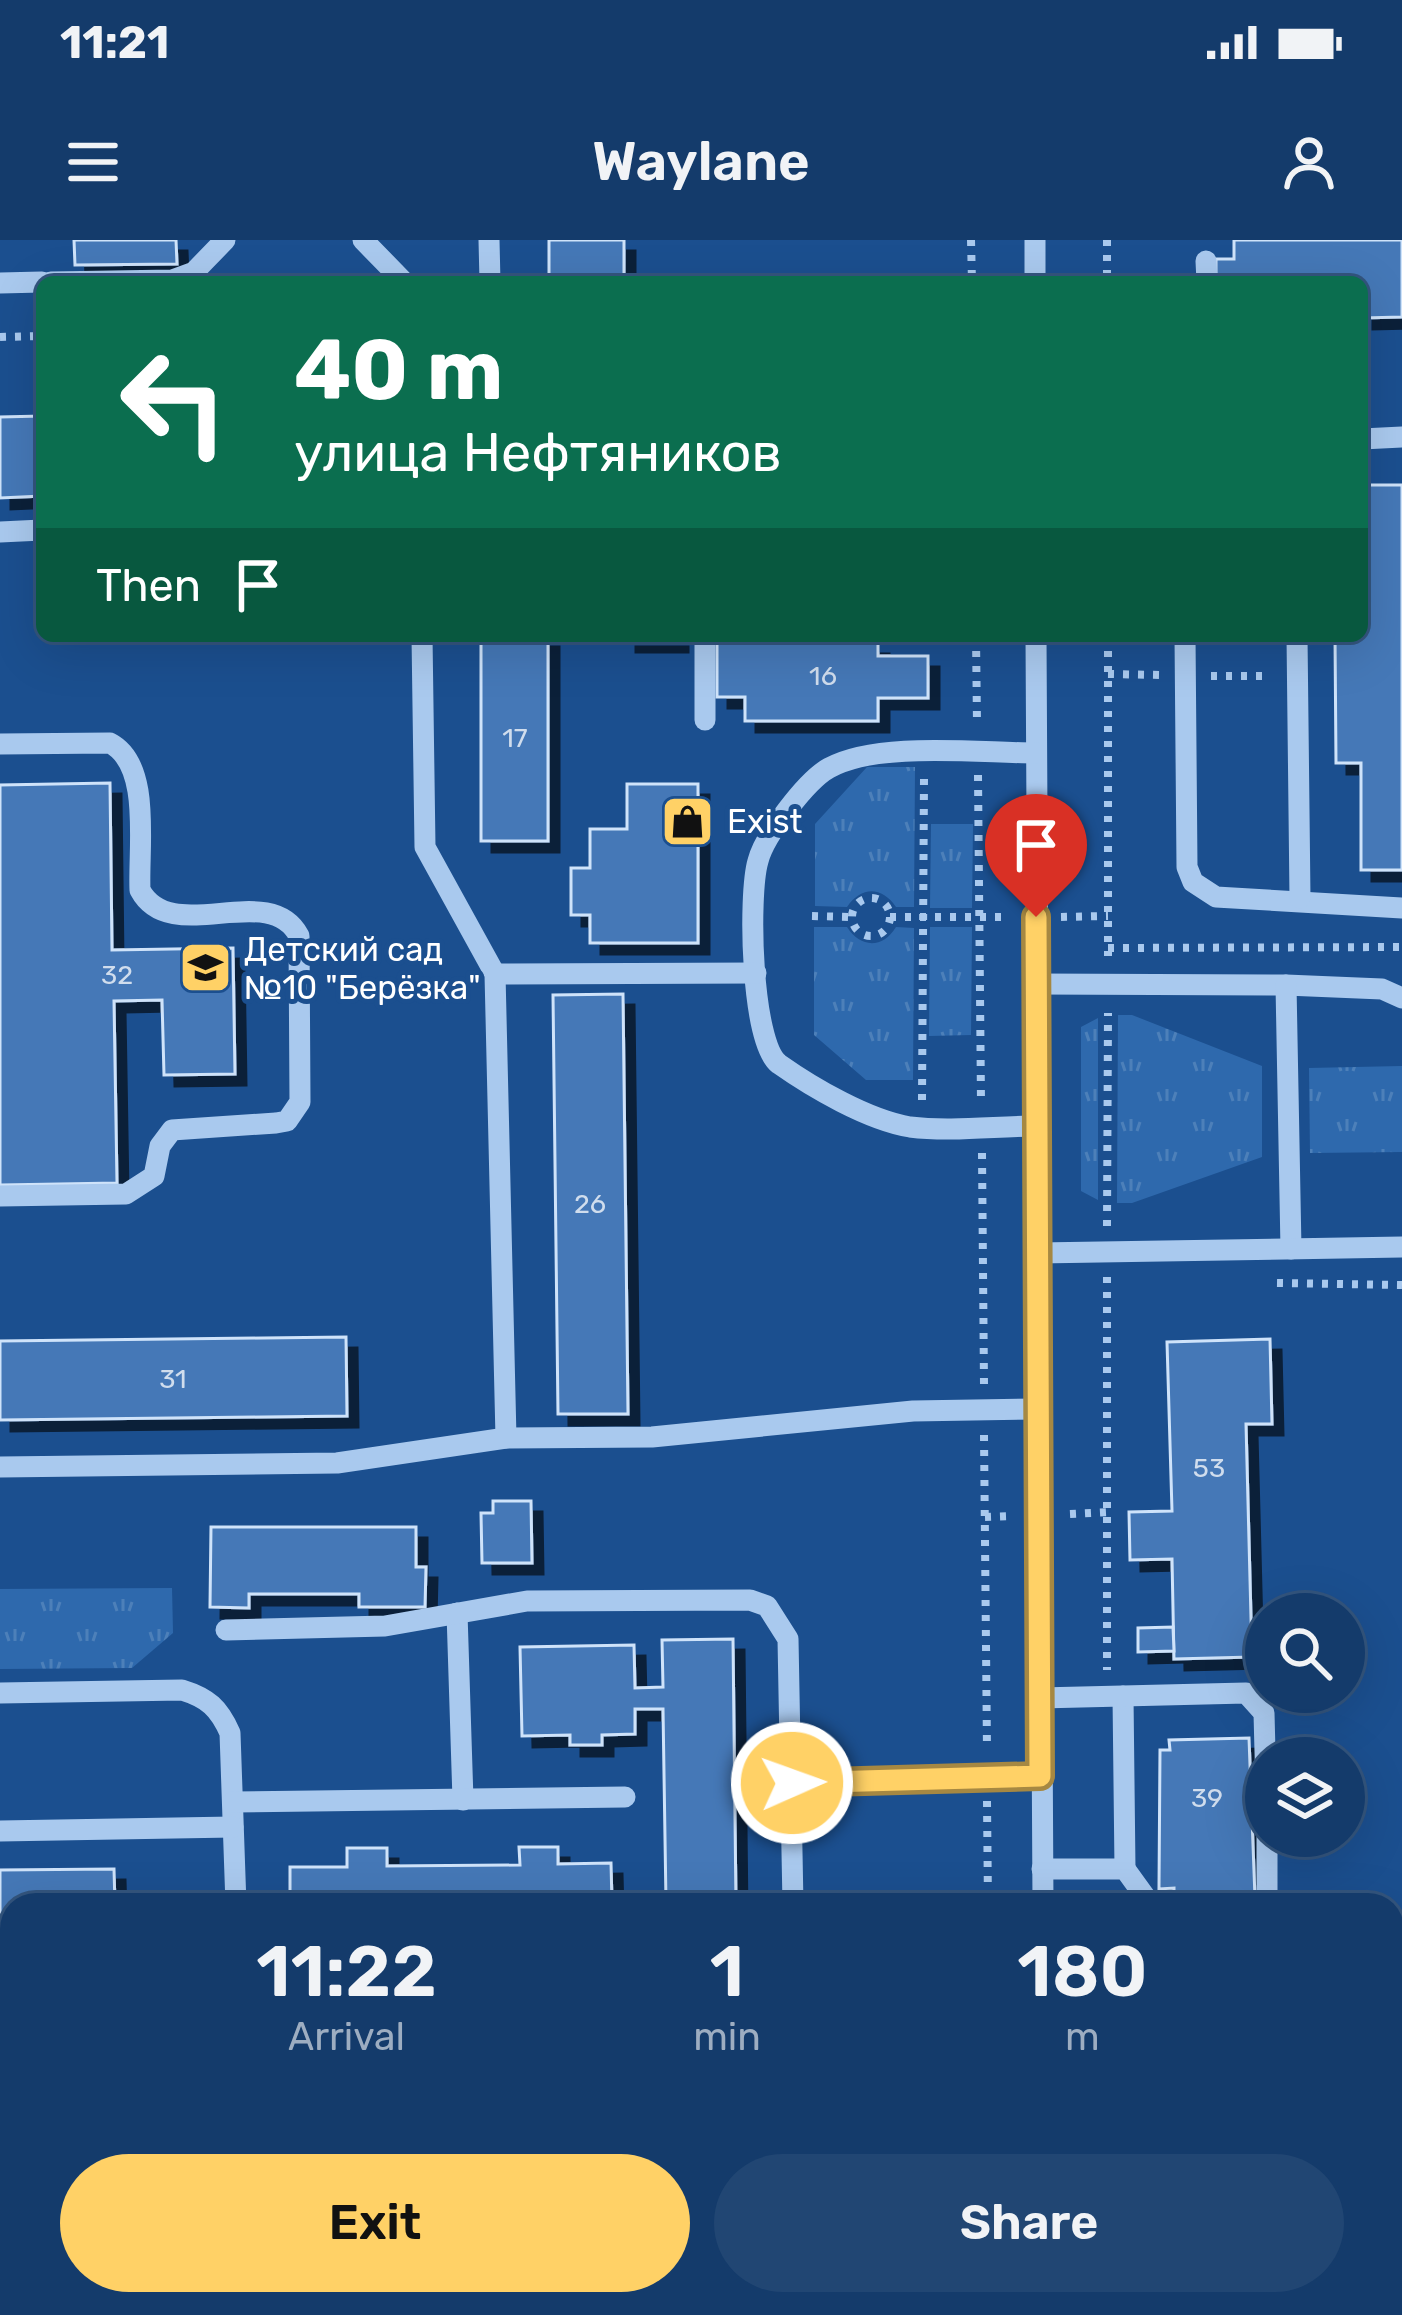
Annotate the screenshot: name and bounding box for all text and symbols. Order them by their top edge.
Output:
text: 11:21 [60,16,170,69]
icon: menu [60,129,126,195]
icon: person [1276,129,1342,195]
text: Waylane [592,130,810,194]
text: 40 m [294,320,503,420]
icon: left [96,324,252,480]
text: улица Нефтяников [294,421,782,485]
icon: arrive [225,552,291,618]
text: Then [96,559,201,612]
house number: 16 [809,660,837,692]
house number: 17 [502,722,528,754]
shop icon: Exist [660,793,716,849]
pin [985,794,1087,917]
place label: Exist [727,802,803,841]
icon: arrive [1003,812,1069,878]
place label: Детский сад №10 "Берёзка" [244,930,481,1007]
school or university icon: Детский сад №10 "Берёзка" [177,940,233,996]
house number: 32 [101,959,133,991]
house number: 26 [574,1188,606,1220]
house number: 31 [159,1363,187,1395]
house number: 53 [1193,1452,1225,1484]
map controls [1245,1593,1365,1857]
button: search [1245,1593,1365,1713]
position arrow [729,1720,855,1846]
button: layers [1245,1737,1365,1857]
house number: 39 [1191,1782,1223,1814]
text: 11:22 [256,1929,437,2014]
text: 1 [710,1929,744,2014]
text: 180 [1017,1929,1148,2014]
text: Arrival [288,2014,405,2060]
text: min [693,2014,761,2060]
text: m [1065,2014,1100,2060]
button: Exit [60,2154,690,2292]
button: Share [714,2154,1344,2292]

